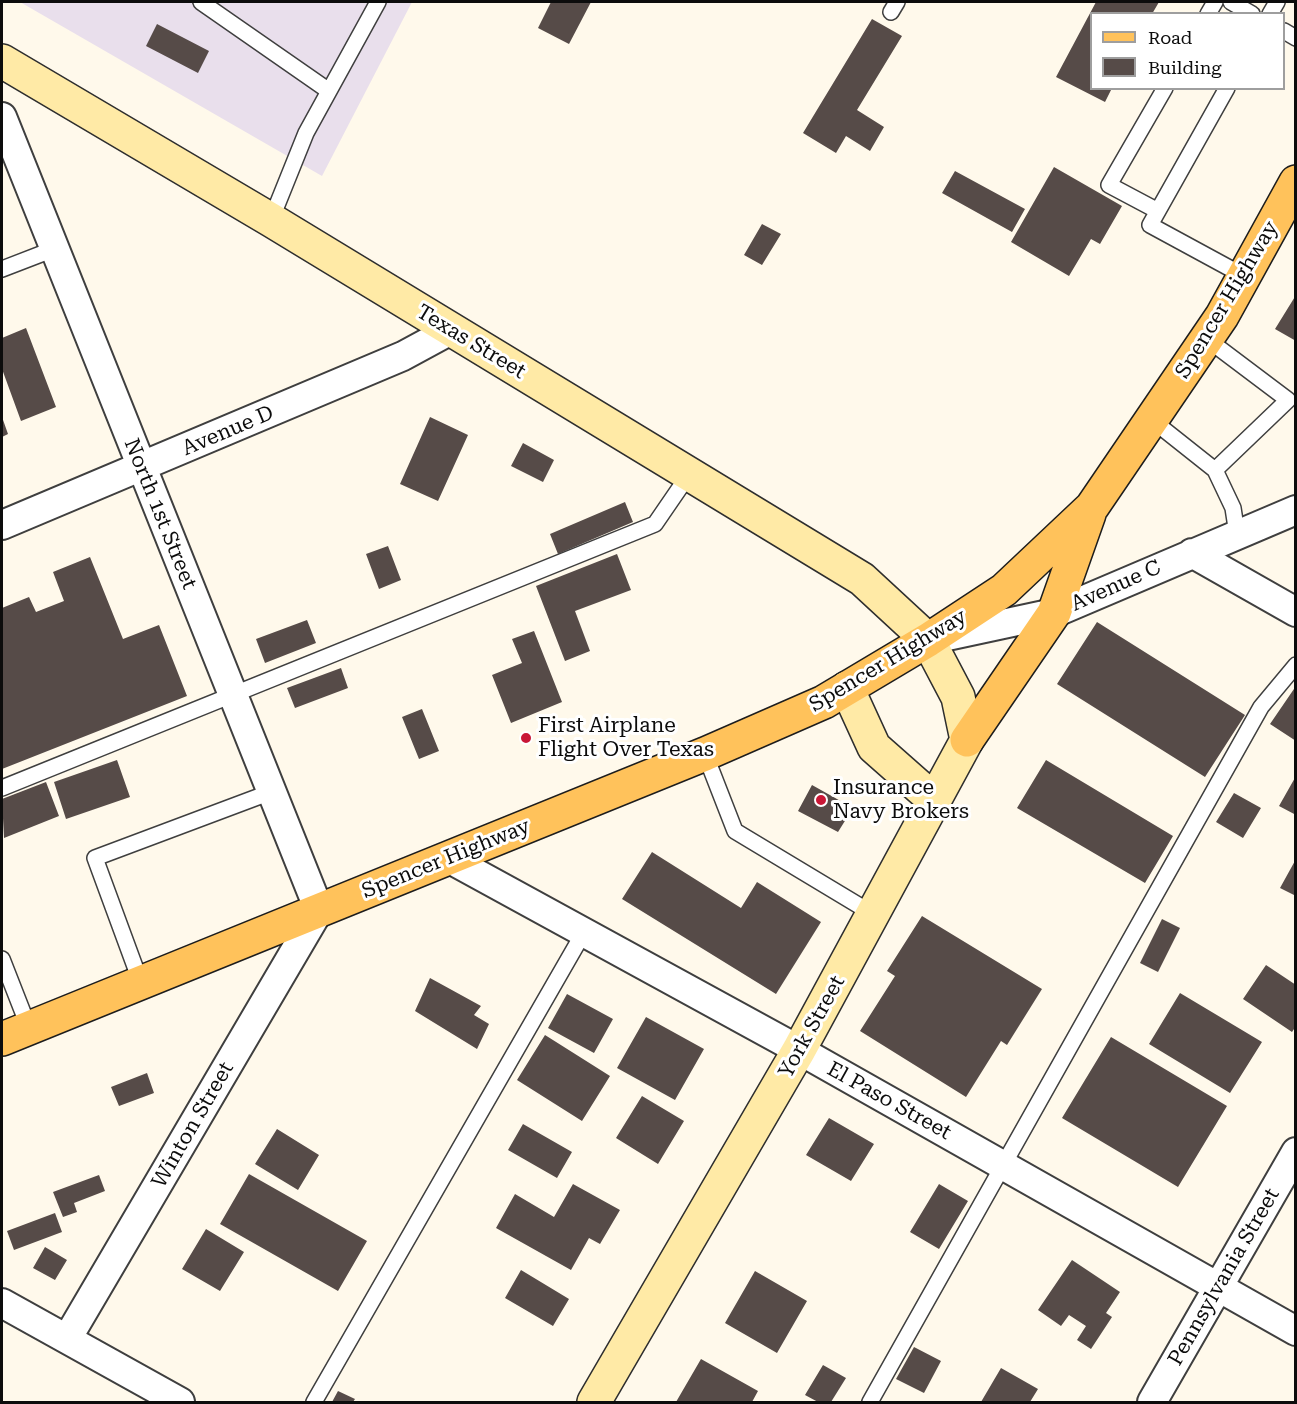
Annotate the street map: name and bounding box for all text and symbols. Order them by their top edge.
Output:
legend [1090,12,1285,90]
text: Road [1148,27,1192,48]
text: Building [1148,57,1222,78]
street label: Spencer Highway [1170,217,1284,383]
street label: Texas Street [412,300,530,384]
street label: Avenue D [179,400,277,462]
street label: North 1st Street [118,435,202,593]
street label: Avenue C [1067,555,1165,617]
street label: Spencer Highway [805,604,971,718]
place label: First Airplane Flight Over Texas [538,713,714,763]
marker: First Airplane Flight Over Texas [519,731,533,745]
place label: Insurance Navy Brokers [833,775,969,825]
marker: Insurance Navy Brokers [814,793,828,807]
street label: Spencer Highway [358,814,534,904]
street label: York Street [774,971,850,1083]
street label: El Paso Street [823,1057,955,1145]
street label: Winton Street [147,1058,239,1192]
street label: Pennsylvania Street [1163,1184,1285,1370]

